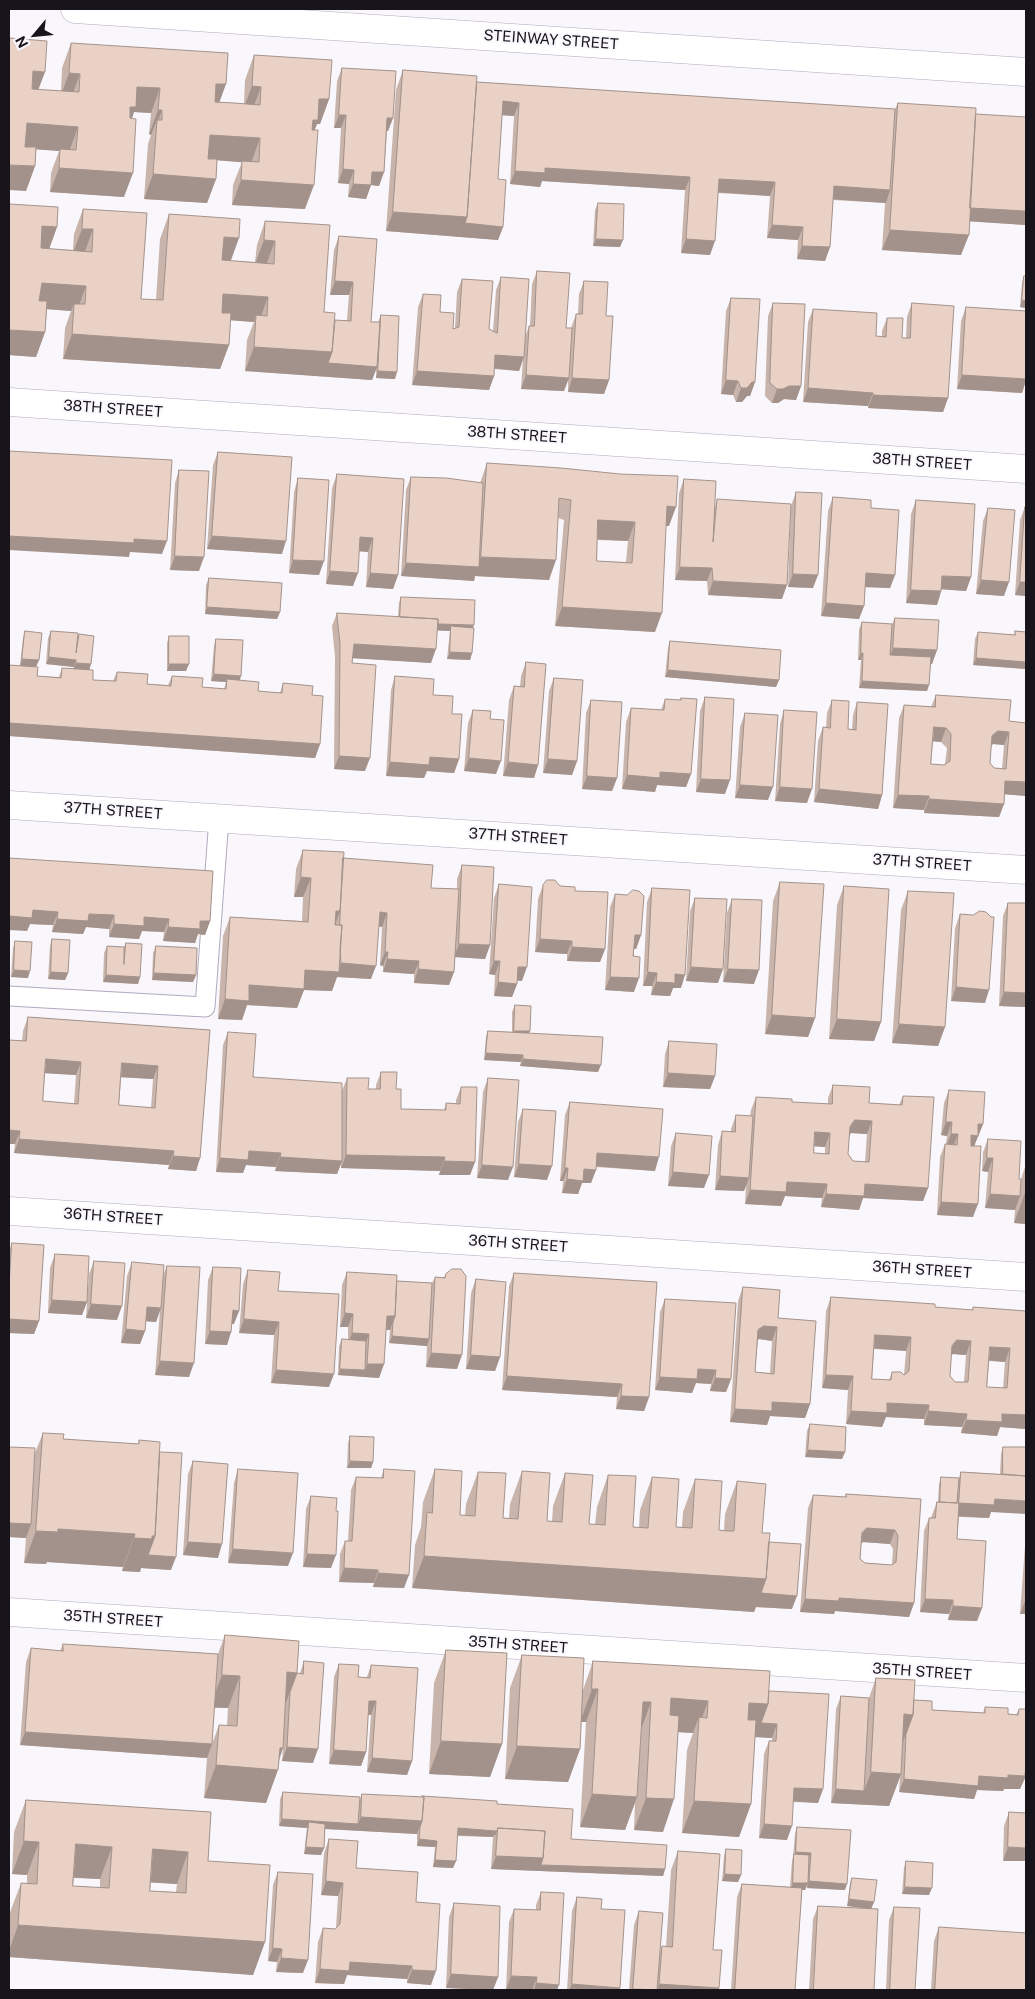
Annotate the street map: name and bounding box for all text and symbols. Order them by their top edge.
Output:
north arrow [10,10,60,60]
street label: STEINWAY STREET [483,26,619,54]
text: N [12,33,31,51]
street label: 38TH STREET [63,397,163,421]
street label: 38TH STREET [467,423,567,447]
street label: 38TH STREET [872,450,972,474]
street label: 37TH STREET [63,799,163,823]
street label: 37TH STREET [468,825,568,849]
street label: 37TH STREET [872,851,972,875]
street label: 36TH STREET [63,1205,163,1229]
street label: 36TH STREET [468,1232,568,1256]
street label: 36TH STREET [872,1258,972,1282]
street label: 35TH STREET [63,1607,163,1631]
street label: 35TH STREET [468,1633,568,1657]
street label: 35TH STREET [872,1660,972,1684]

